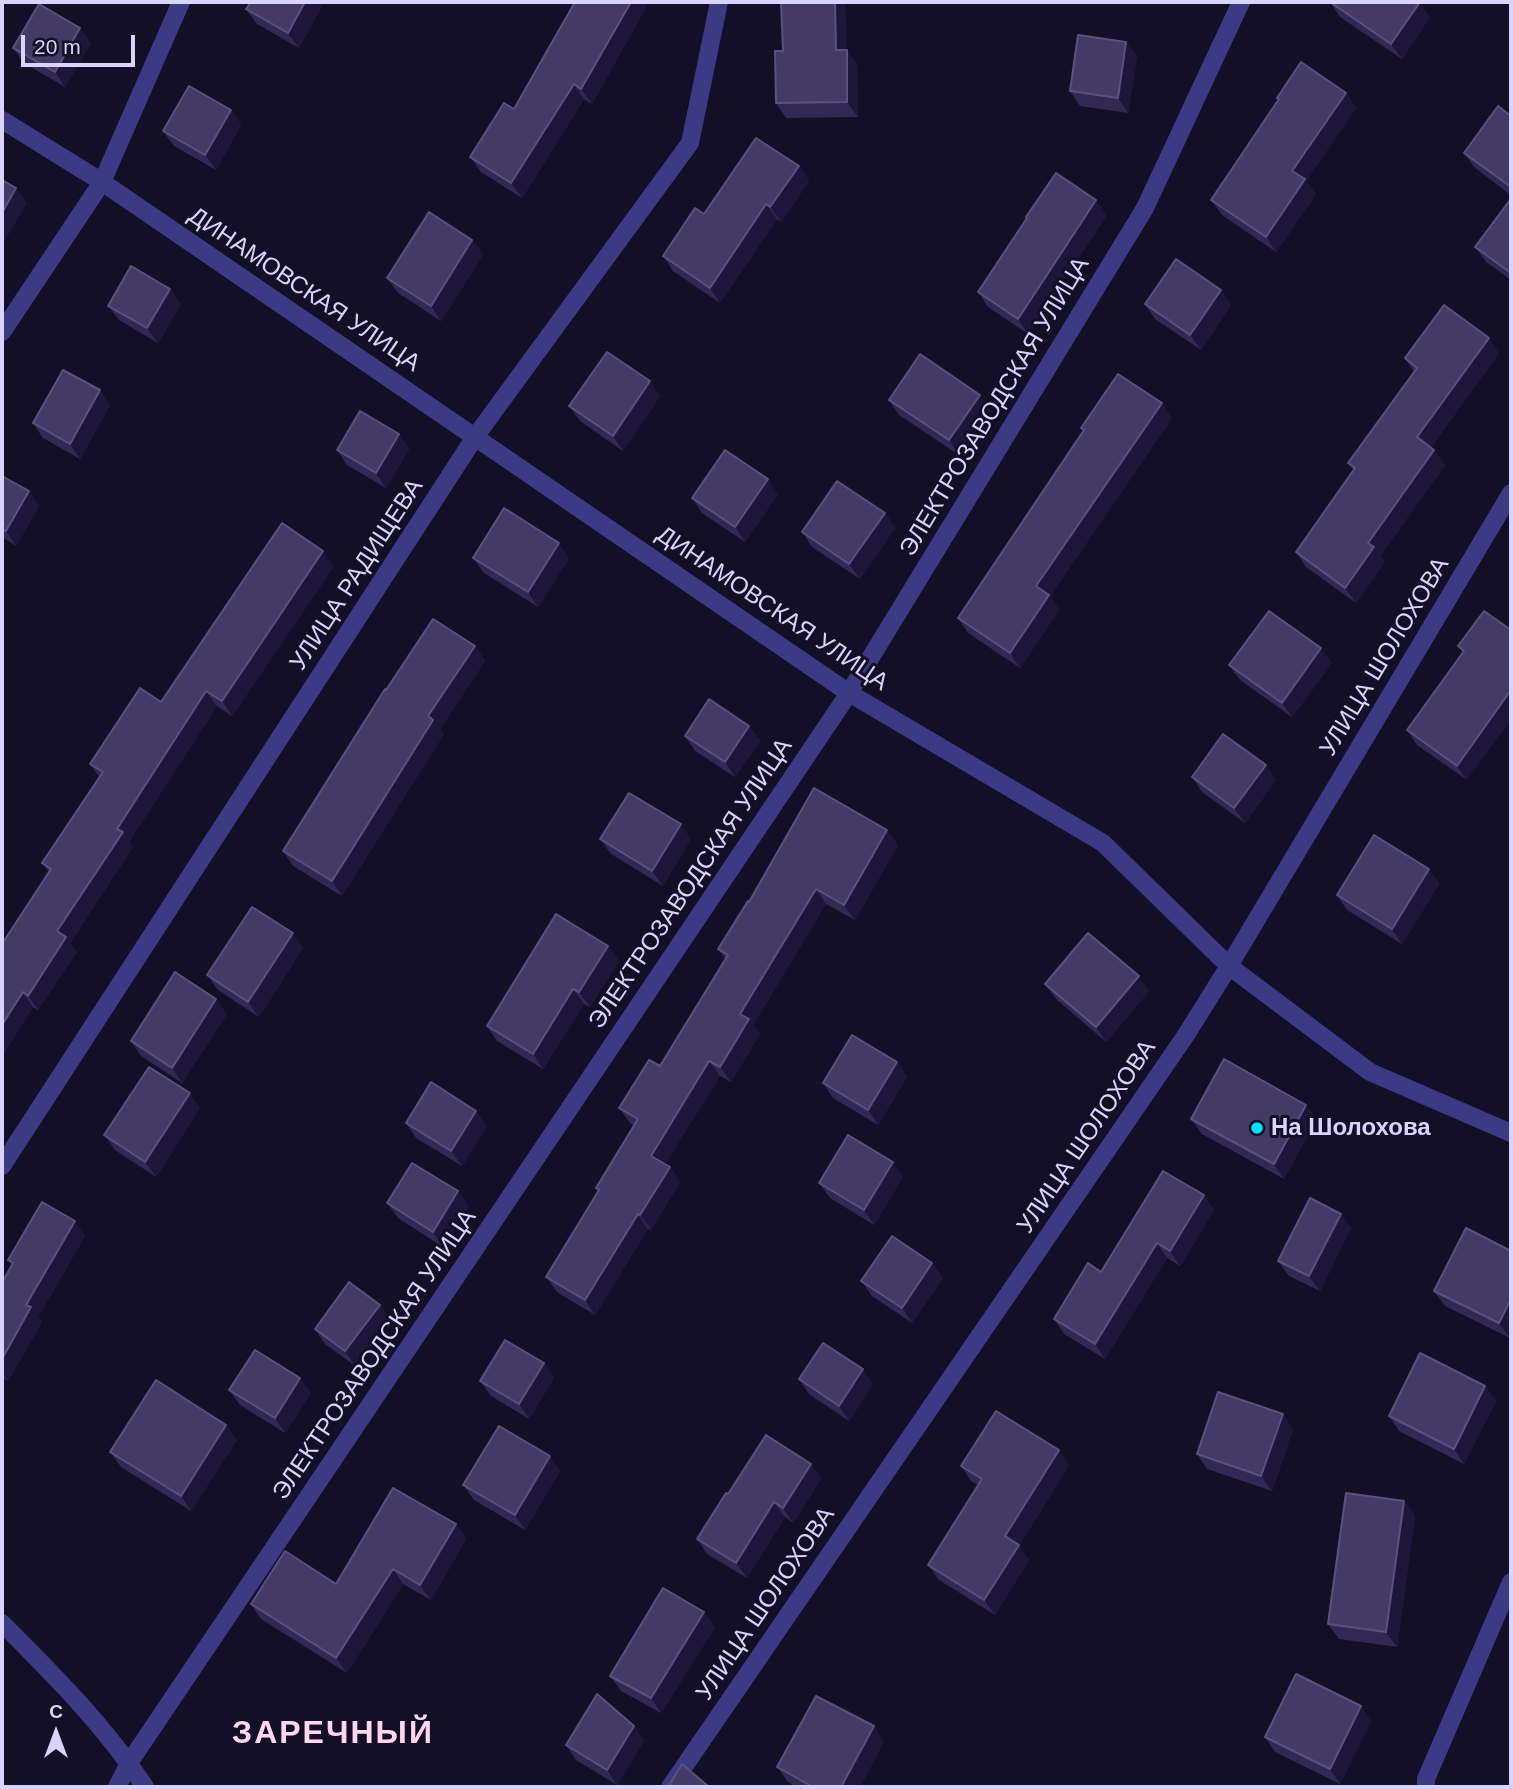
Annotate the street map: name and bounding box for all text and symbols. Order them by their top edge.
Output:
scale bar [24,21,138,65]
text: 20 m [34,35,81,58]
street label: ДИНАМОВСКАЯ УЛИЦА [183,202,425,378]
street label: ЭЛЕКТРОЗАВОДСКАЯ УЛИЦА [894,252,1096,562]
street label: УЛИЦА РАДИЩЕВА [284,474,430,676]
street label: ДИНАМОВСКАЯ УЛИЦА [651,521,893,697]
street label: УЛИЦА ШОЛОХОВА [1314,552,1456,762]
street label: ЭЛЕКТРОЗАВОДСКАЯ УЛИЦА [583,734,799,1034]
street label: УЛИЦА ШОЛОХОВА [1012,1035,1162,1239]
place label: На Шолохова [1271,1114,1431,1142]
marker: На Шолохова [1249,1120,1265,1136]
street label: ЭЛЕКТРОЗАВОДСКАЯ УЛИЦА [267,1205,483,1505]
street label: УЛИЦА ШОЛОХОВА [691,1502,841,1706]
north arrow [21,1698,91,1768]
text: С [49,1701,63,1722]
district label: ЗАРЕЧНЫЙ [233,1715,433,1753]

